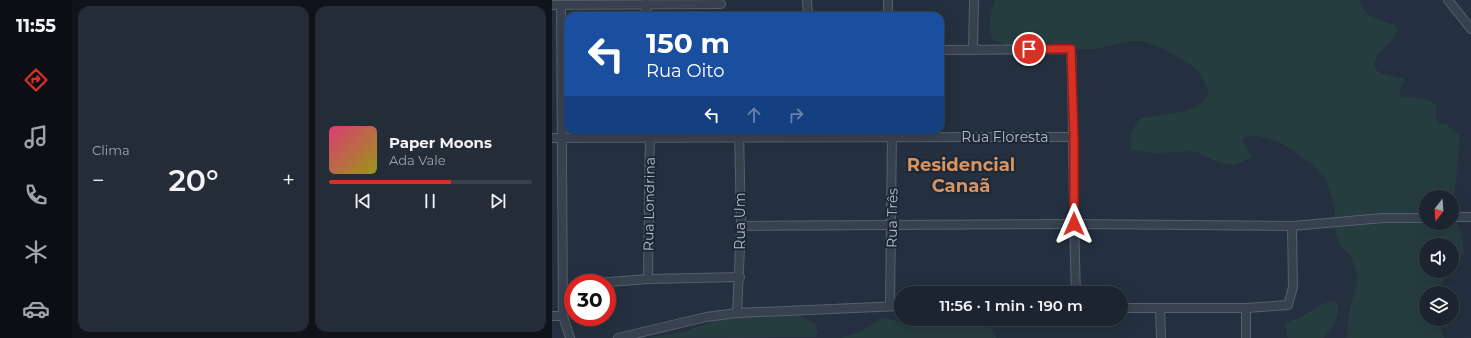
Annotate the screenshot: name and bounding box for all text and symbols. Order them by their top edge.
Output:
text: 11:55 [16,15,56,37]
text: 150 m [646,26,730,60]
icon: left [580,28,632,80]
pin [1012,32,1046,66]
icon: arrive [1018,38,1040,60]
text: Rua Oito [646,60,725,82]
icon: directions [22,66,50,94]
icon: left [701,104,723,126]
icon: ahead [743,104,765,126]
icon: right [785,104,807,126]
icon: music [22,123,50,151]
street label: Rua Floresta [961,128,1049,146]
text: Paper Moons [389,133,492,152]
text: Clima [92,142,130,158]
text: Ada Vale [389,152,446,168]
district label: Residencial Canaã [907,154,1015,197]
street label: Rua Londrina [639,157,659,251]
text: 20° [168,162,219,199]
text: − [92,167,105,194]
text: + [282,167,295,194]
icon: phone [22,181,50,209]
street label: Rua Três [882,188,902,248]
icon: previous [352,190,374,212]
icon: pause [419,190,441,212]
icon: next [487,190,509,212]
north arrow [1419,190,1459,230]
map controls [1419,190,1459,326]
street label: Rua Um [731,192,749,250]
position arrow [1053,203,1095,245]
icon: climate [22,238,50,266]
button: sound [1419,238,1459,278]
speed limit sign: 30 [564,274,616,326]
button: layers [1419,286,1459,326]
icon: car [22,295,50,323]
text: 11:56 · 1 min · 190 m [939,296,1083,315]

